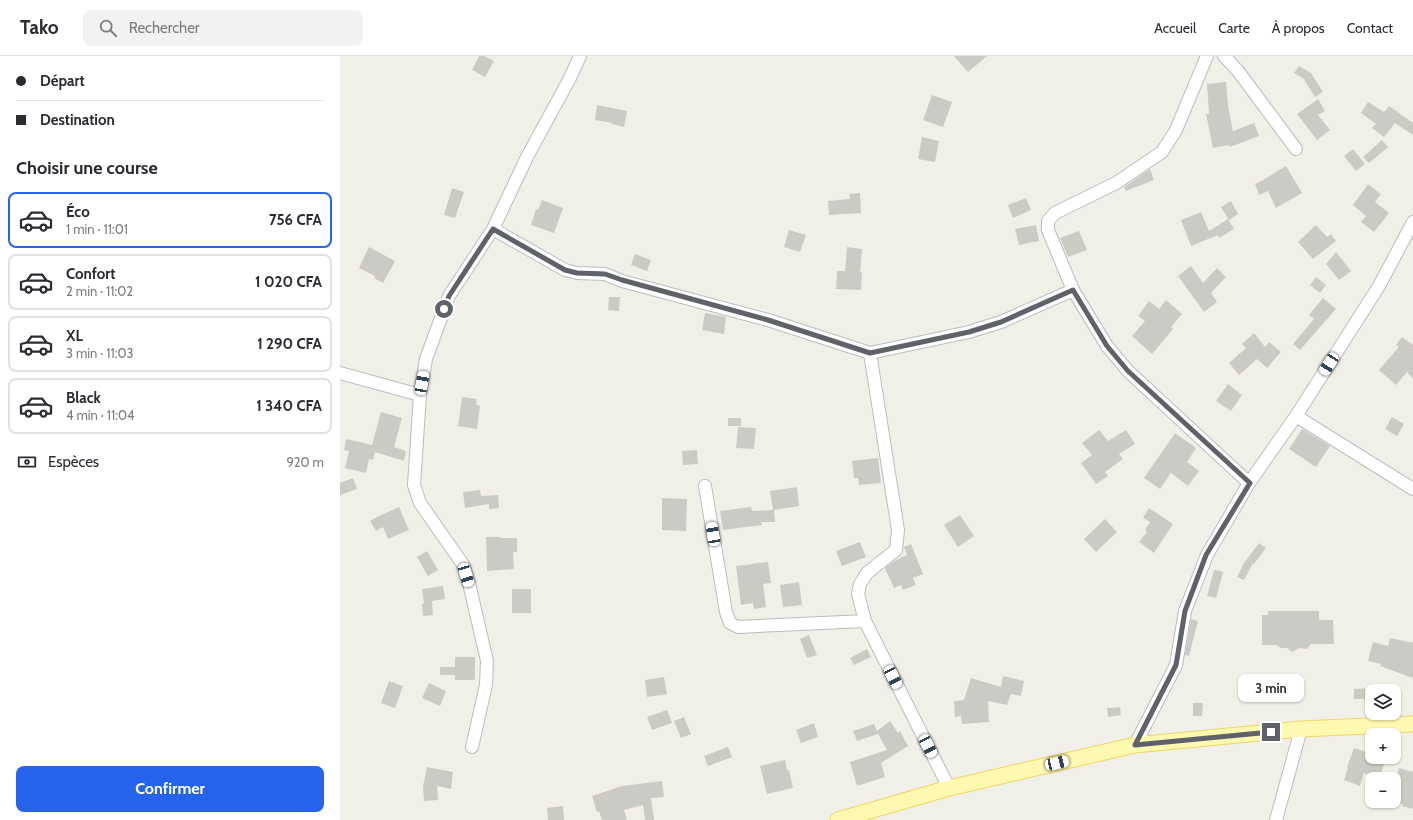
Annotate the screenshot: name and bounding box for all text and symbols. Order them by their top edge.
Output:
search box [83,10,363,46]
text: Tako [20,16,59,39]
icon: search [97,17,119,39]
text: Rechercher [129,19,200,37]
text: Accueil [1154,19,1196,37]
text: Carte [1218,19,1250,37]
text: À propos [1272,19,1325,37]
text: Contact [1347,19,1393,37]
text: Départ [40,72,85,90]
text: Destination [40,111,115,129]
text: Choisir une course [16,157,158,179]
icon: car [18,202,54,238]
text: Éco [66,203,90,221]
text: 756 CFA [269,211,322,229]
text: 1 min · 11:01 [66,221,128,237]
icon: car [18,264,54,300]
text: Confort [66,265,115,283]
text: 1 020 CFA [255,273,322,291]
text: 2 min · 11:02 [66,283,133,299]
route start [435,300,453,318]
icon: car [18,326,54,362]
text: XL [66,327,83,345]
text: 1 290 CFA [257,335,322,353]
text: 3 min · 11:03 [66,345,134,361]
car [1317,351,1341,377]
car [414,370,430,396]
icon: car [18,388,54,424]
text: Black [66,389,101,407]
text: 1 340 CFA [256,397,322,415]
text: 4 min · 11:04 [66,407,135,423]
icon: cash [16,451,38,473]
text: Espèces [48,453,99,471]
text: 920 m [286,454,324,470]
car [705,521,721,547]
car [457,562,475,588]
car [882,664,904,690]
callout: 3 min [1238,674,1304,702]
text: 3 min [1255,680,1287,696]
map controls [1365,684,1401,808]
button: layers [1365,684,1401,720]
route end [1262,723,1280,741]
button: + [1365,728,1401,764]
car [917,733,939,759]
car [1044,754,1070,772]
button: Confirmer [16,766,324,812]
button: − [1365,772,1401,808]

